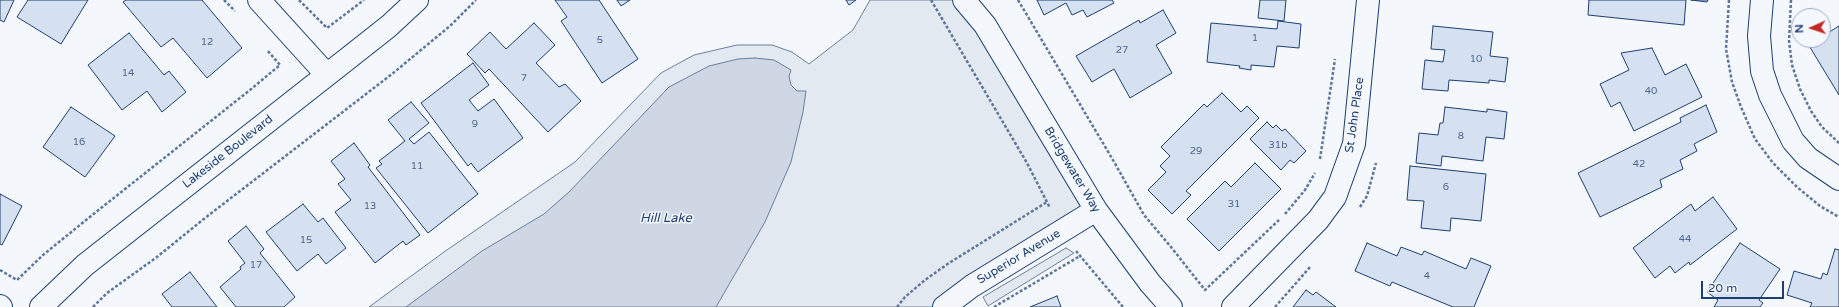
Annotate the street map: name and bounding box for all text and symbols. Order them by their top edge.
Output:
north arrow [1791,8,1831,48]
text: N [1793,24,1806,33]
house number: 1 [1252,32,1258,44]
house number: 5 [597,34,603,46]
house number: 12 [201,36,213,48]
house number: 27 [1116,44,1128,56]
house number: 10 [1470,53,1482,65]
house number: 14 [122,67,134,79]
house number: 7 [521,72,527,84]
street label: St John Place [1343,76,1367,154]
house number: 40 [1645,85,1657,97]
street label: Lakeside Boulevard [180,112,276,192]
house number: 9 [472,118,478,130]
street label: Bridgewater Way [1041,125,1103,215]
house number: 8 [1458,130,1464,142]
house number: 16 [73,136,85,148]
house number: 31b [1269,139,1287,151]
house number: 29 [1190,145,1202,157]
house number: 42 [1633,158,1645,170]
house number: 11 [411,160,423,172]
house number: 6 [1443,181,1449,193]
house number: 31 [1228,198,1240,210]
house number: 13 [364,200,376,212]
water label: Hill Lake [640,211,692,227]
street label: Superior Avenue [975,226,1063,288]
house number: 44 [1679,233,1691,245]
house number: 15 [300,234,312,246]
house number: 17 [250,259,262,271]
house number: 4 [1424,270,1430,282]
scale bar [1703,273,1786,299]
text: 20 m [1708,281,1737,295]

